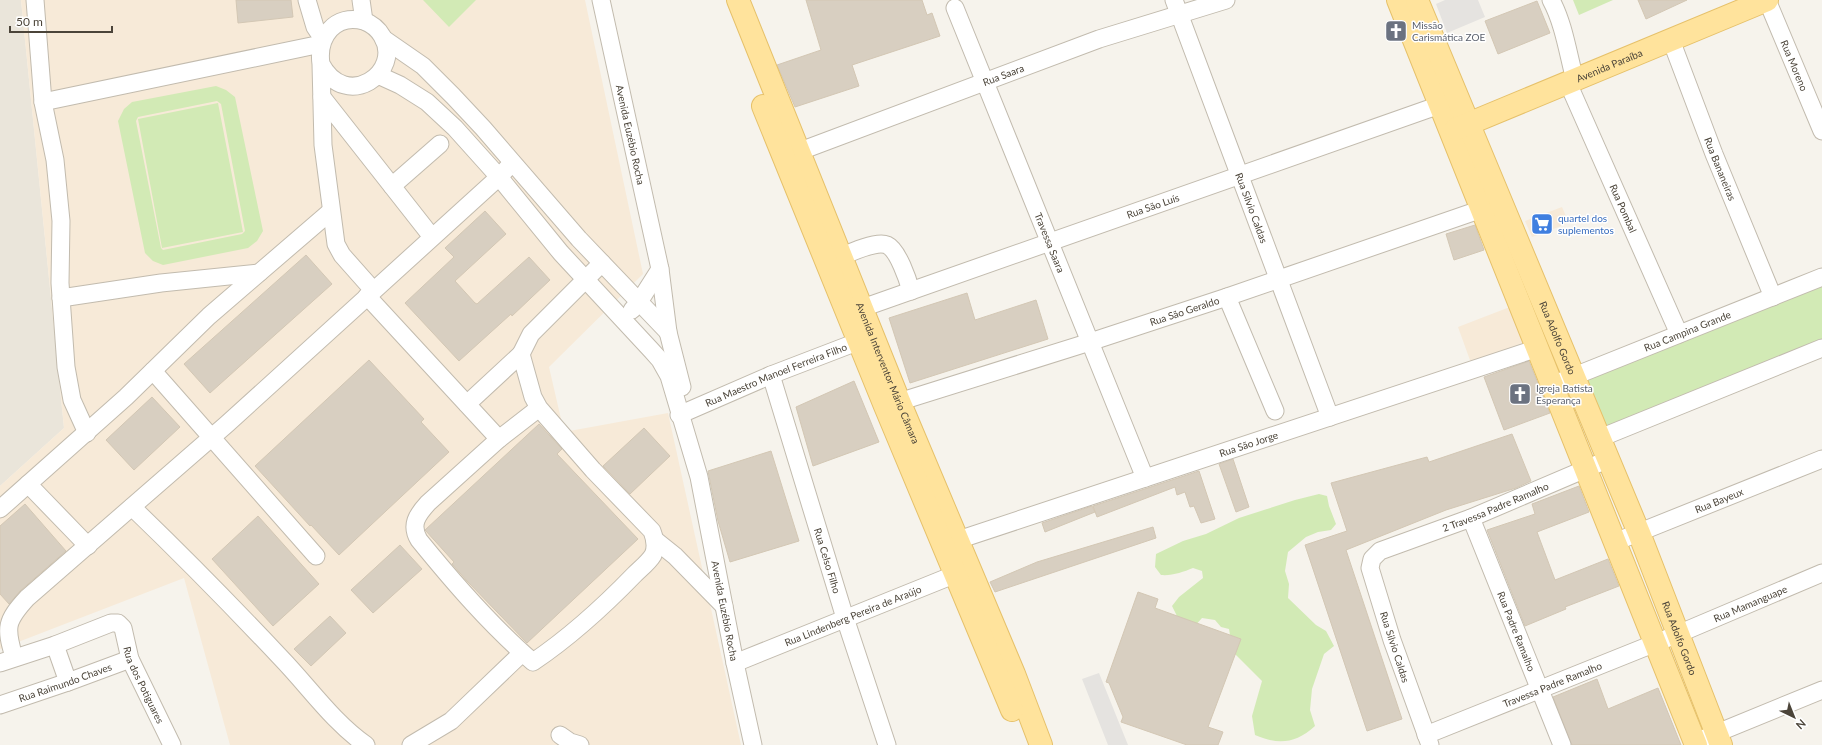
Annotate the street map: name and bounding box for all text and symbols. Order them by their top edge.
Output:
scale bar [10,8,112,34]
text: 50 m [16,14,43,29]
church icon: Missão Carismática ZOE [1383,18,1409,44]
place label: Missão Carismática ZOE [1412,19,1485,43]
street label: Rua Moreno [1779,38,1811,93]
street label: Avenida Paraíba [1575,46,1644,84]
street label: Rua Saara [981,62,1026,88]
street label: Avenida Euzébio Rocha [614,84,647,186]
street label: Rua Bananeiras [1702,136,1739,202]
street label: Rua Silvio Caldas [1233,171,1270,245]
street label: Rua Pombal [1607,182,1639,234]
street label: Rua São Luís [1125,191,1181,221]
street label: Travessa Saara [1032,211,1067,274]
supermarket icon: quartel dos suplementos [1529,211,1555,237]
place label: quartel dos suplementos [1558,212,1614,236]
street label: Rua São Geraldo [1148,294,1221,328]
street label: Rua Adolfo Gordo [1537,299,1578,377]
street label: Avenida Interventor Mário Câmara [854,301,922,445]
street label: Rua Campina Grande [1642,308,1733,354]
street label: Rua Maestro Manoel Ferreira Filho [703,340,849,409]
church icon: Igreja Batista Esperança [1507,381,1533,407]
place label: Igreja Batista Esperança [1536,382,1593,406]
street label: Rua São Jorge [1218,429,1279,459]
street label: 2 Travessa Padre Ramalho [1441,480,1550,534]
street label: Rua Bayeux [1693,485,1745,515]
street label: Rua Celso Filho [812,526,843,595]
street label: Avenida Euzébio Rocha [709,560,740,662]
street label: Rua Mamanguape [1712,582,1789,624]
street label: Rua Lindenberg Pereira de Araújo [783,583,923,648]
street label: Rua Padre Ramalho [1495,590,1538,673]
street label: Rua Adolfo Gordo [1660,599,1699,677]
street label: Rua Silvio Caldas [1378,610,1412,684]
street label: Rua dos Potiguares [121,645,167,725]
street label: Travessa Padre Ramalho [1501,659,1604,710]
street label: Rua Raimundo Chaves [17,660,113,704]
north arrow [1774,697,1814,737]
text: N [1794,717,1809,732]

